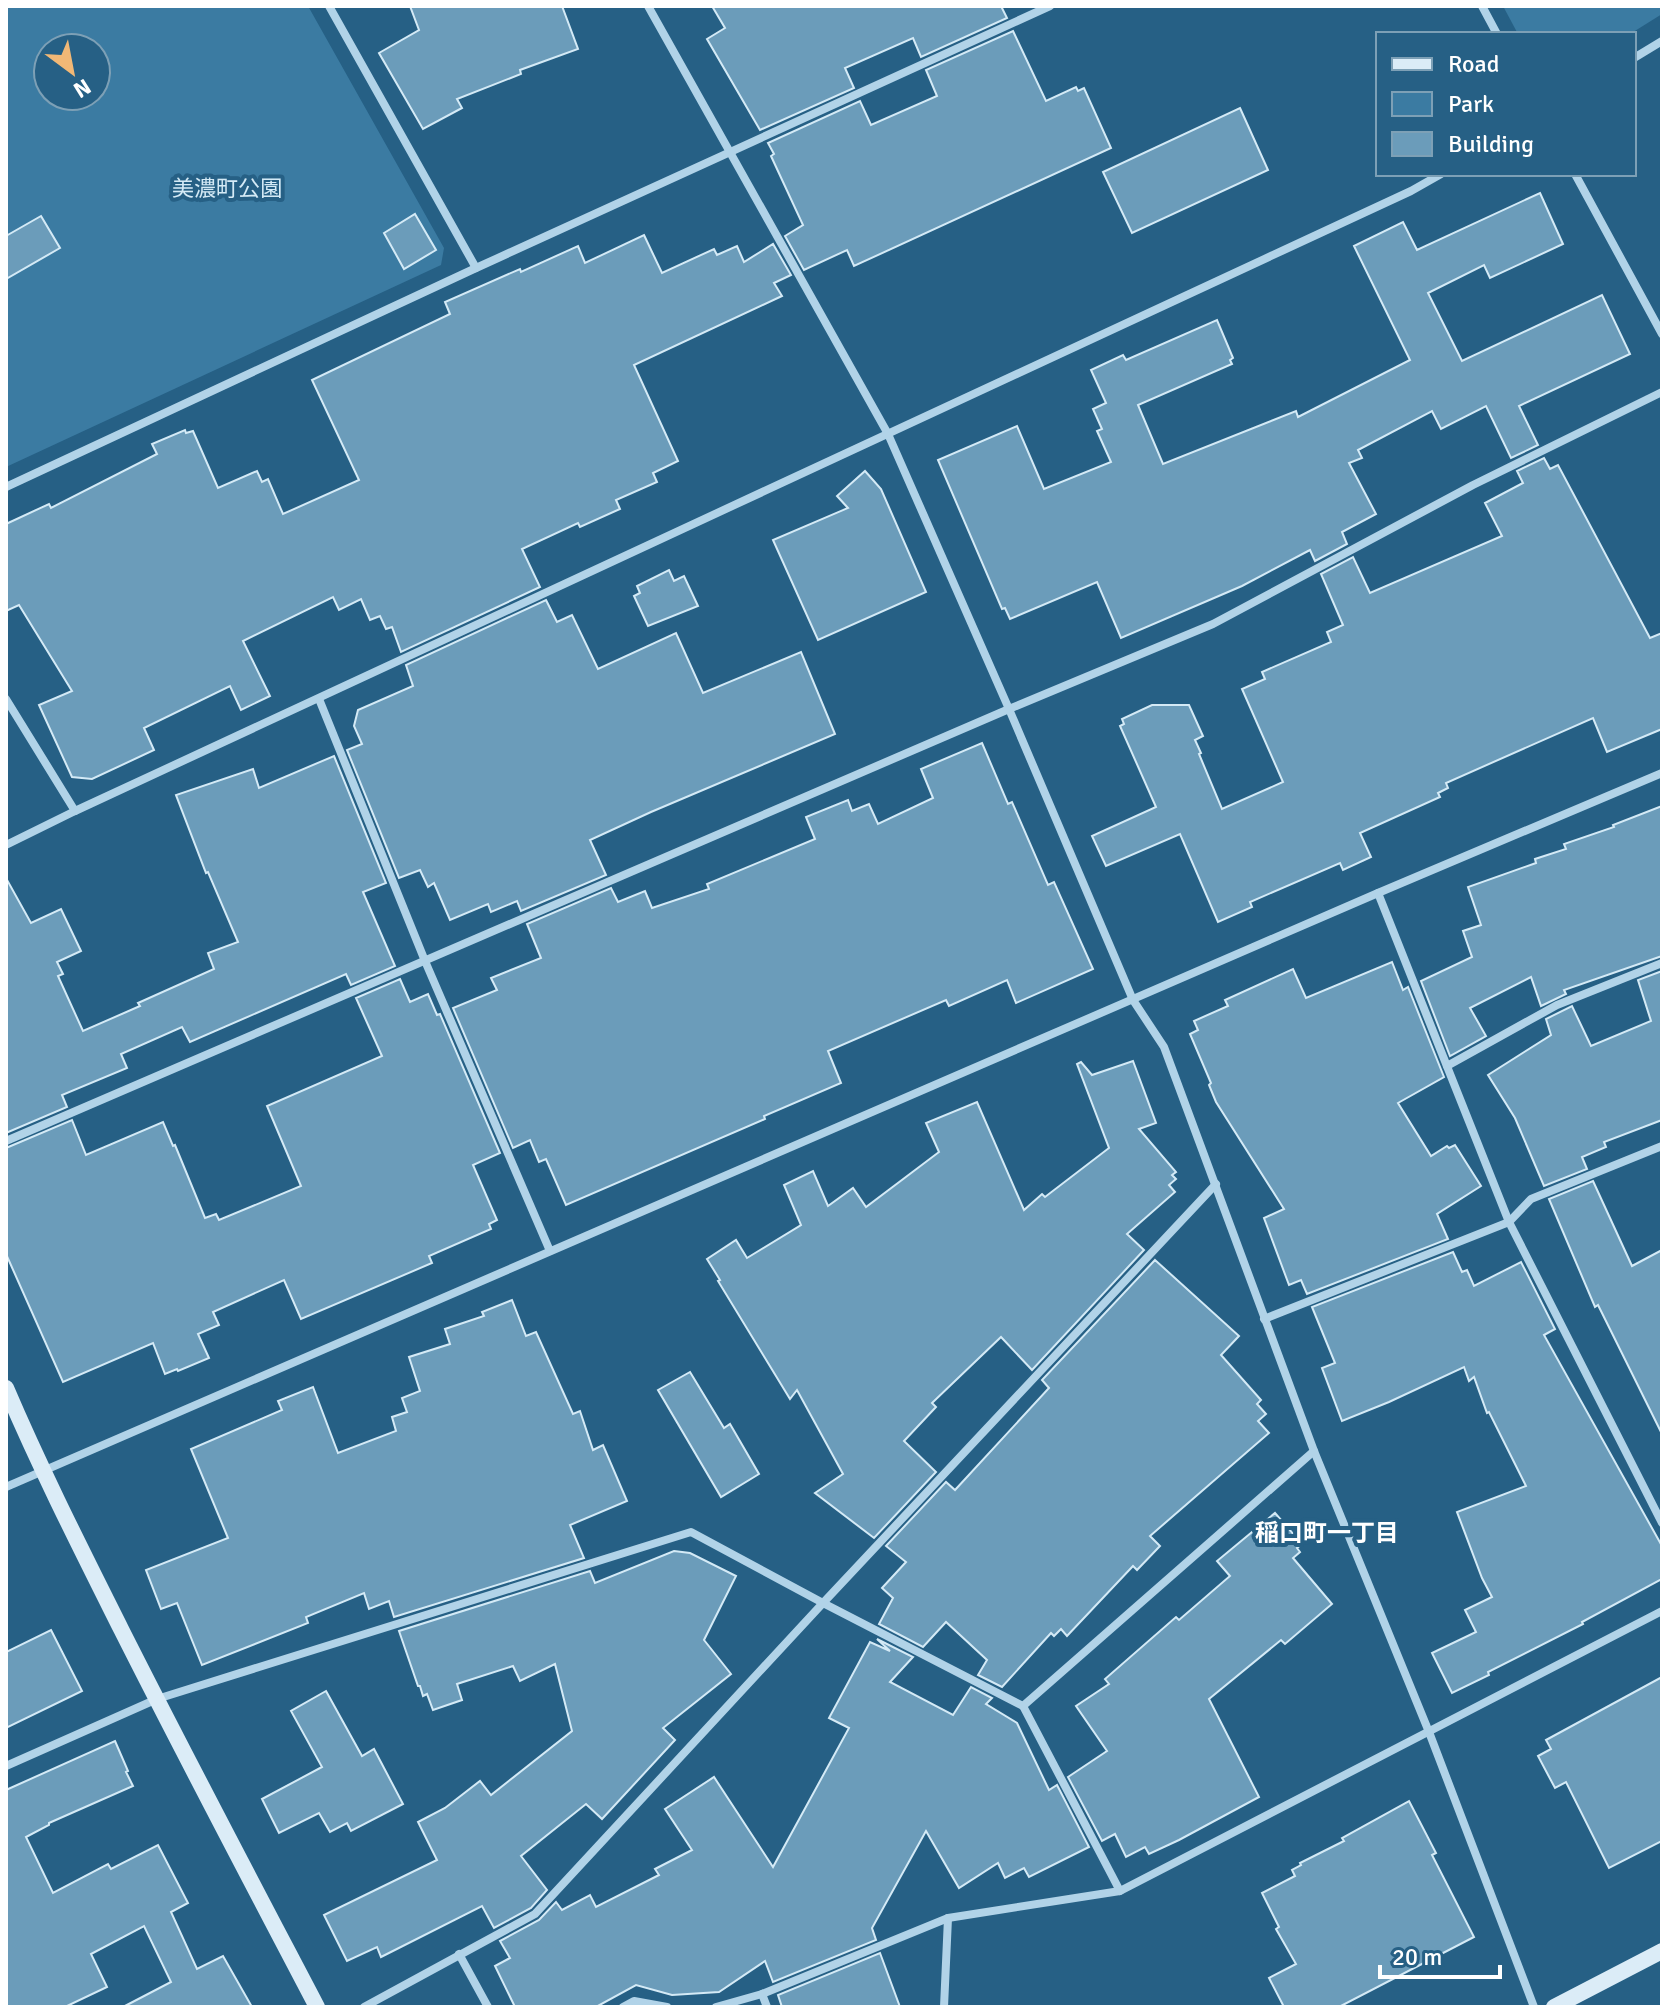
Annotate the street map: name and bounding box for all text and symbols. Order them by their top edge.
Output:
north arrow [32,32,112,112]
legend [1376,32,1636,176]
text: Road [1448,49,1499,79]
text: N [69,73,96,104]
text: Park [1448,89,1494,119]
text: Building [1448,129,1534,159]
park label: 美濃町公園 [172,175,282,202]
district label: 稲口町一丁目 [1255,1518,1399,1548]
scale bar [1380,1929,1500,1979]
text: 20 m [1392,1942,1442,1972]

